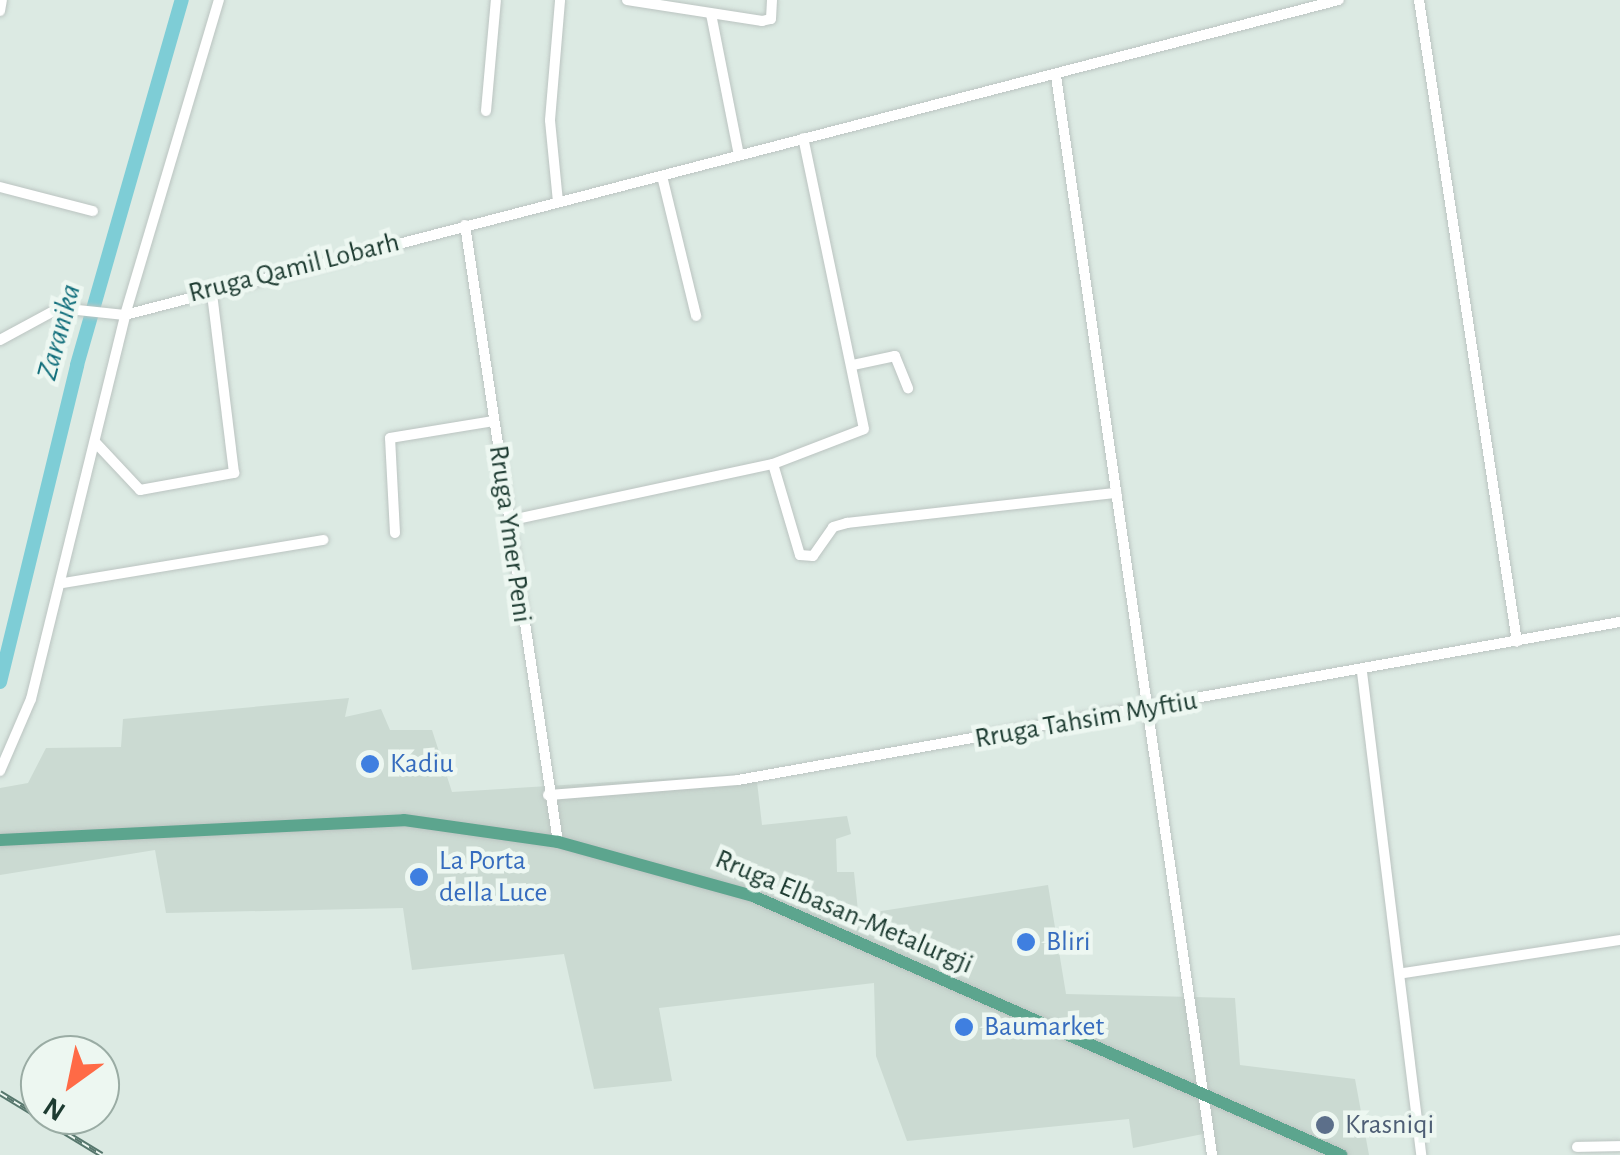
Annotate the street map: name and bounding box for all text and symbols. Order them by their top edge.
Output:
street label: Rruga Qamil Lobarh [185,226,403,310]
water label: Zaranika [29,280,89,384]
street label: Rruga Ymer Peni [481,443,539,625]
street label: Rruga Tahsim Myftiu [972,684,1200,756]
place label: Kadiu [390,747,454,781]
marker: Kadiu [359,753,381,775]
street label: Rruga Elbasan-Metalurgji [710,842,978,982]
place label: La Porta della Luce [439,844,547,910]
marker: La Porta della Luce [408,866,430,888]
place label: Bliri [1046,925,1091,959]
marker: Bliri [1015,931,1037,953]
place label: Baumarket [984,1010,1104,1044]
marker: Baumarket [953,1016,975,1038]
north arrow [20,1035,120,1135]
text: N [39,1091,71,1126]
place label: Krasniqi [1345,1108,1434,1142]
marker: Krasniqi [1314,1114,1336,1136]

